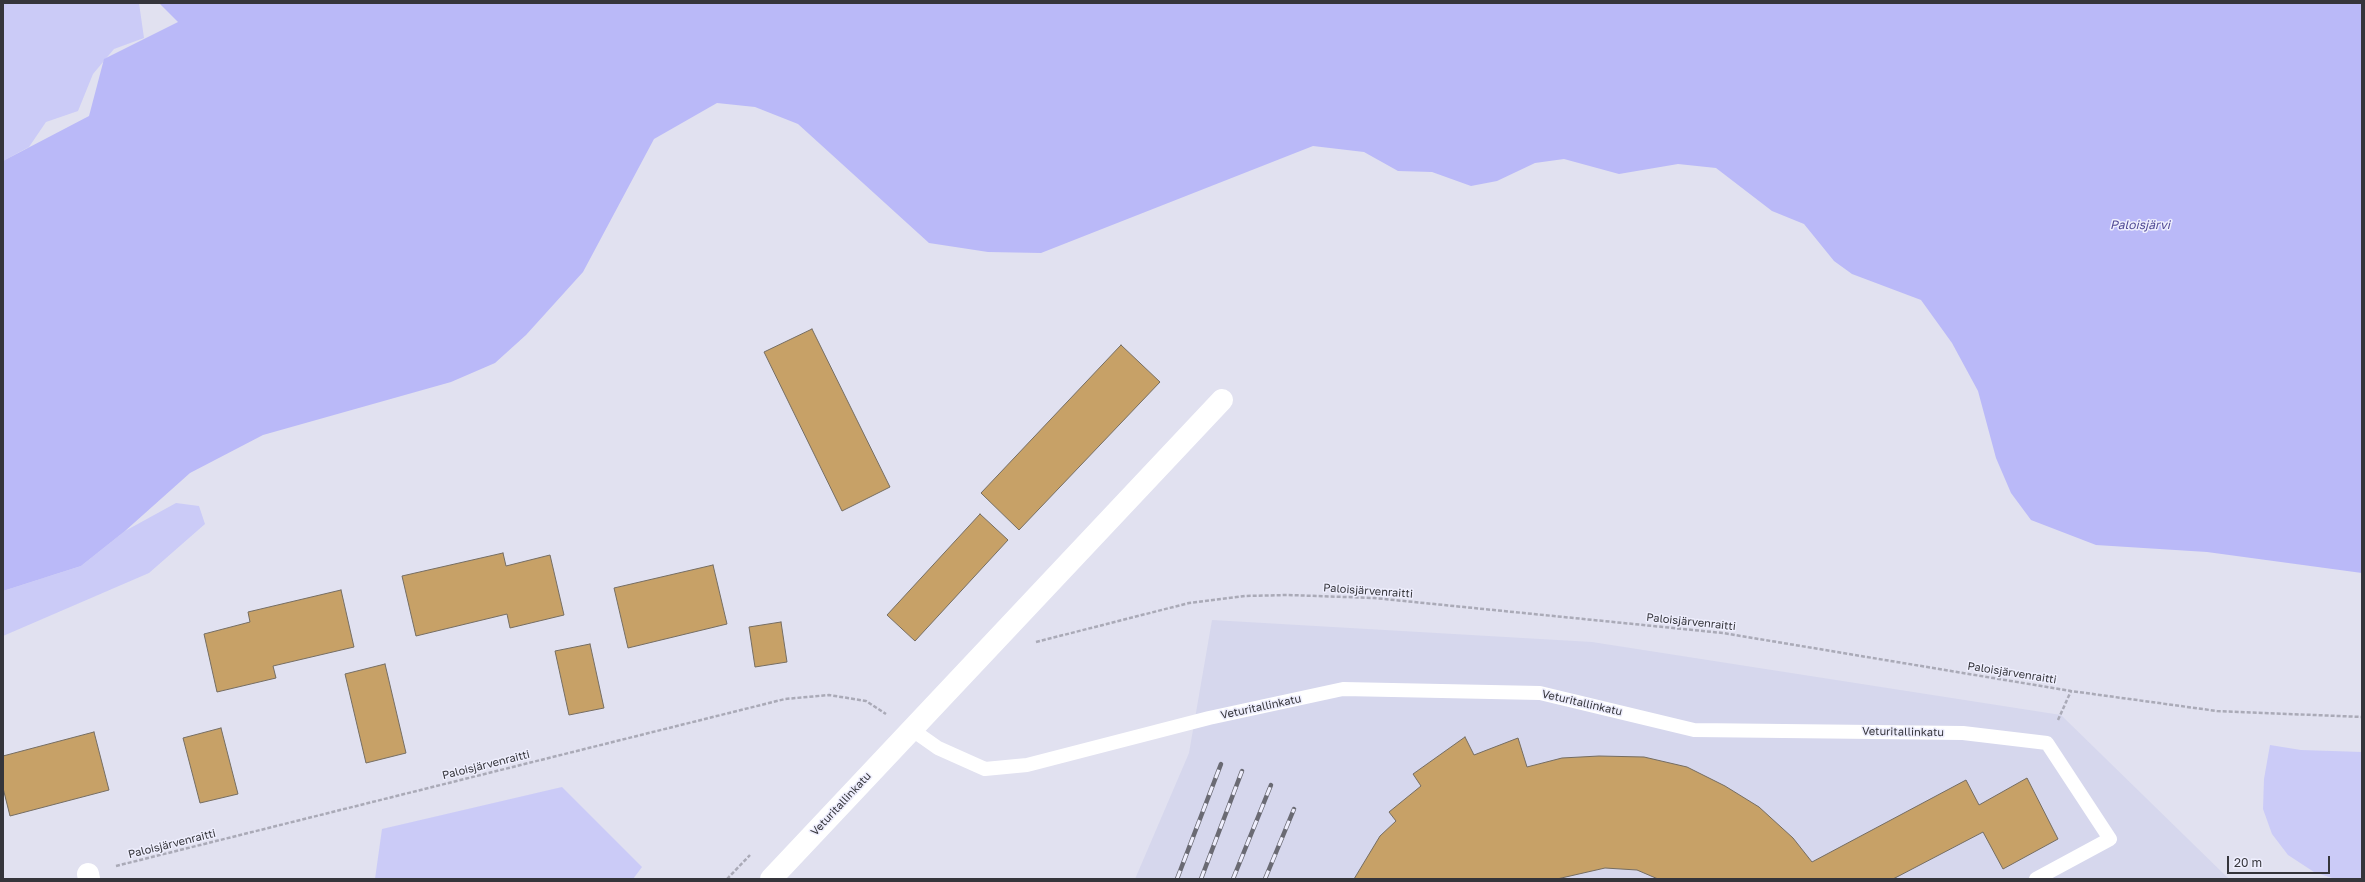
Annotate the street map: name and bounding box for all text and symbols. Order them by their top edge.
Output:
water label: Paloisjärvi [2110,218,2170,232]
street label: Paloisjärvenraitti [1323,581,1413,601]
street label: Paloisjärvenraitti [1646,611,1736,633]
street label: Paloisjärvenraitti [1967,659,2057,687]
street label: Veturitallinkatu [1541,687,1623,719]
street label: Veturitallinkatu [1220,692,1302,722]
street label: Veturitallinkatu [1862,725,1944,739]
street label: Paloisjärvenraitti [441,748,531,782]
street label: Veturitallinkatu [808,770,874,838]
street label: Paloisjärvenraitti [127,827,217,861]
scale bar [2229,848,2332,874]
text: 20 m [2234,855,2262,870]

